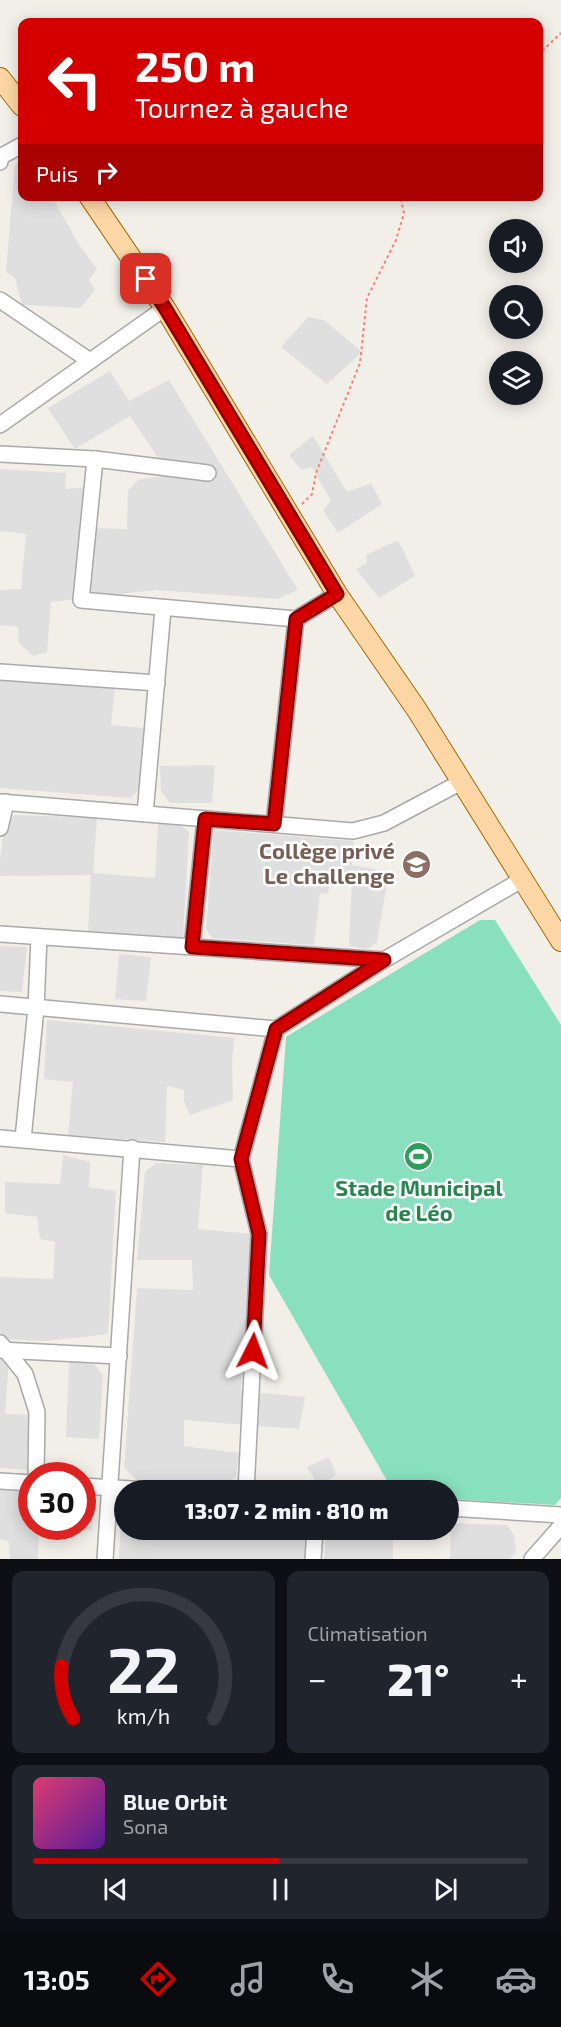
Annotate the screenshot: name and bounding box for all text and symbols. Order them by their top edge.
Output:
text: 250 m [135,40,255,90]
icon: left [36,42,114,120]
text: Tournez à gauche [135,91,349,123]
icon: right [90,156,123,189]
text: Puis [36,160,78,186]
map controls [489,219,543,405]
button: sound [489,219,543,273]
pin [120,253,171,304]
icon: arrive [129,262,162,295]
button: search [489,285,543,339]
button: layers [489,351,543,405]
place label: Collège privé Le challenge [259,837,395,888]
school or university icon: Collège privé Le challenge [400,848,432,880]
sports icon: Stade Municipal de Léo [403,1140,435,1172]
place label: Stade Municipal de Léo [335,1174,503,1225]
position arrow [221,1319,285,1383]
speed limit sign: 30 [18,1462,96,1540]
text: 13:07 · 2 min · 810 m [185,1497,388,1523]
text: Climatisation [308,1621,428,1645]
text: 22 [107,1631,179,1706]
text: 21° [387,1651,449,1705]
text: − [308,1658,327,1698]
text: + [510,1658,528,1698]
text: km/h [117,1703,170,1728]
text: Blue Orbit [123,1788,227,1814]
text: Sona [123,1814,168,1838]
icon: previous [99,1873,132,1906]
icon: pause [264,1873,297,1906]
icon: next [429,1873,462,1906]
icon: directions [137,1958,179,2000]
icon: music [227,1958,269,2000]
icon: phone [316,1958,358,2000]
icon: climate [406,1958,448,2000]
icon: car [495,1958,537,2000]
text: 13:05 [24,1963,90,1995]

